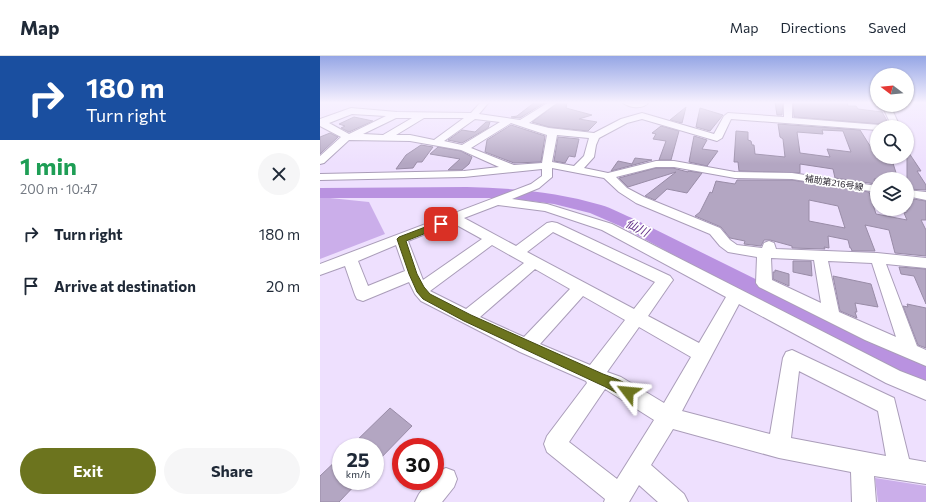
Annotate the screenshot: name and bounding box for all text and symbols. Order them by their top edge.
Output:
text: Map [20,16,59,39]
text: Map [730,19,759,36]
text: Directions [781,19,846,36]
text: Saved [868,19,906,36]
north arrow [870,68,914,112]
map controls [870,68,914,216]
text: 180 m [86,70,164,104]
icon: right [20,72,72,124]
text: Turn right [86,104,166,126]
button: search [870,120,914,164]
text: 1 min [20,151,77,180]
button: close [258,153,300,195]
street label: 補助第216号線 [804,172,865,193]
button: layers [870,172,914,216]
text: 200 m · 10:47 [20,181,98,197]
pin [424,207,458,241]
icon: arrive [430,213,452,235]
water label: 仙川 [624,215,653,240]
icon: right [20,223,42,245]
text: Turn right [54,225,123,243]
text: 180 m [259,225,300,243]
icon: arrive [20,275,42,297]
text: Arrive at destination [54,277,196,295]
text: 20 m [266,277,300,295]
position arrow [607,371,649,413]
speed limit sign: 30 [392,438,444,490]
text: 25 [346,447,370,471]
button: Exit [20,448,156,494]
button: Share [164,448,300,494]
text: km/h [346,468,370,480]

